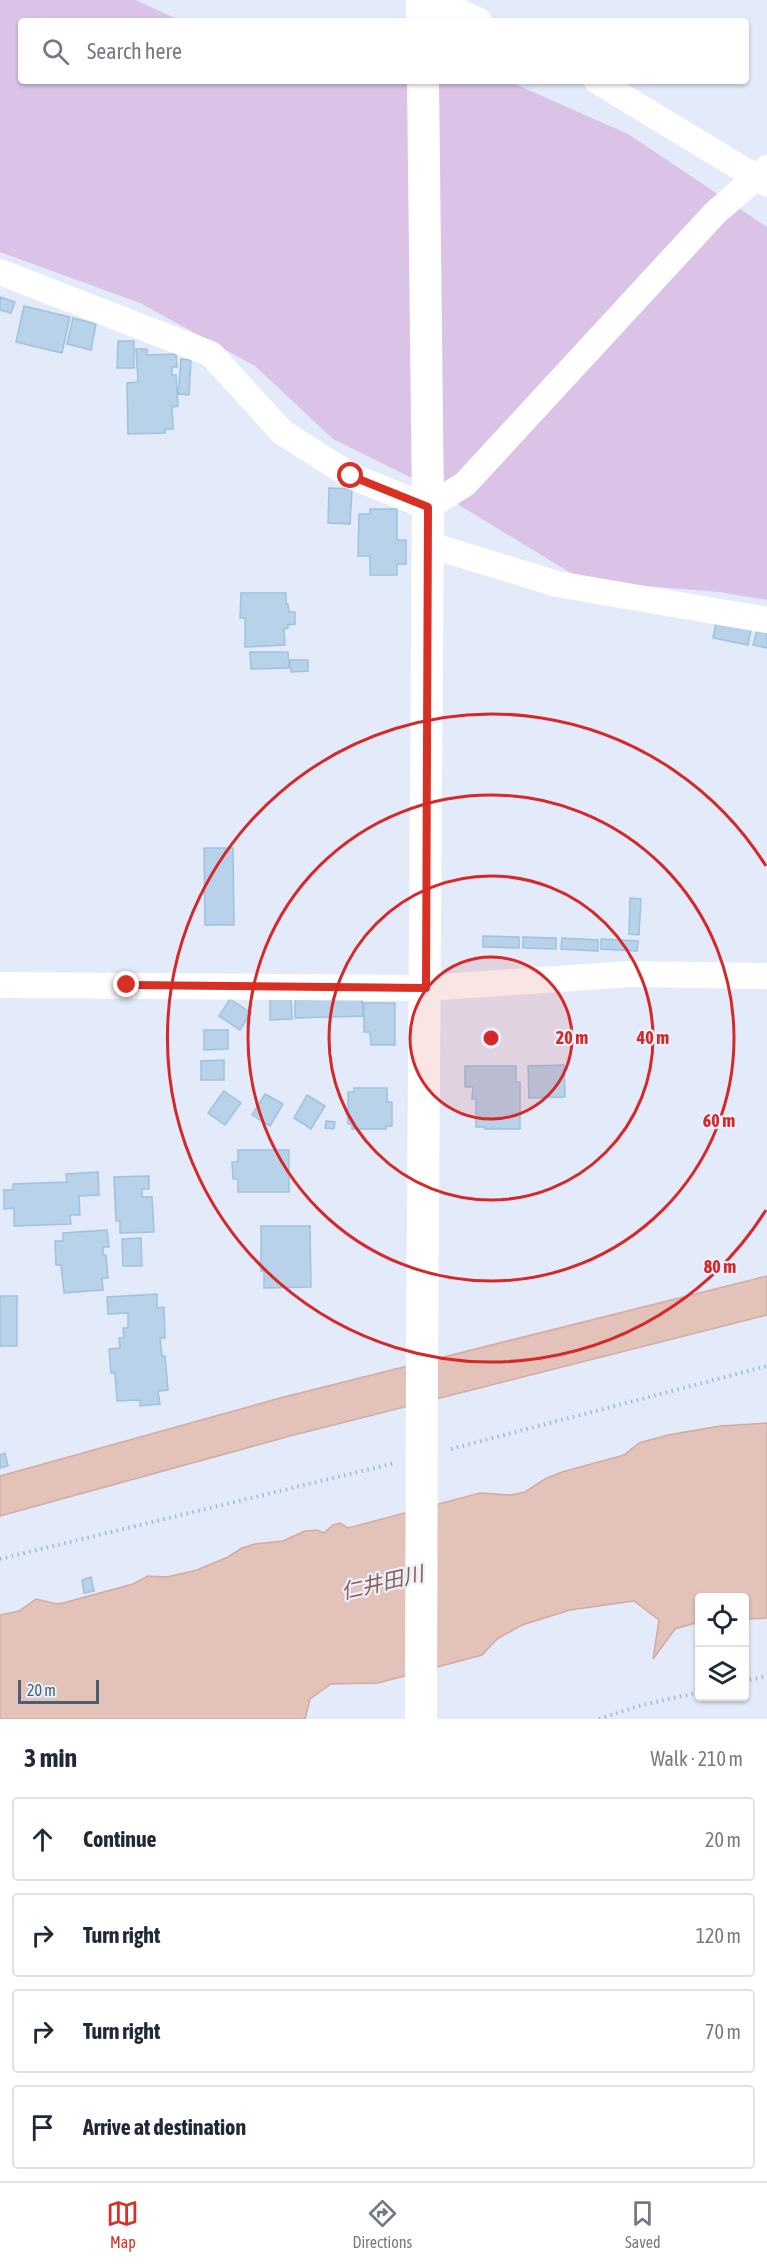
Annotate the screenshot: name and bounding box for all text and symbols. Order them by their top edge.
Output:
search box [18,18,749,84]
icon: search [39,35,72,68]
text: Search here [87,38,182,64]
route start [337,462,363,488]
route end [113,971,139,997]
text: 20 m [556,1027,588,1048]
text: 40 m [636,1027,669,1048]
centre of rings [481,1028,501,1048]
text: 60 m [703,1110,735,1131]
text: 80 m [704,1256,736,1277]
water label: 仁井田川 [338,1560,428,1603]
map controls [695,1593,749,1701]
button: locate [695,1593,749,1647]
button: layers [695,1647,749,1701]
scale bar [18,1677,99,1704]
text: 20 m [27,1681,56,1699]
text: 3 min [24,1743,77,1773]
text: Walk · 210 m [651,1747,743,1770]
icon: ahead [26,1823,59,1856]
text: Continue [83,1826,157,1852]
text: 20 m [705,1828,741,1851]
icon: right [26,1919,59,1952]
text: Turn right [83,1922,160,1948]
text: 120 m [696,1924,741,1947]
icon: right [26,2015,59,2048]
text: Turn right [83,2018,160,2044]
text: 70 m [705,2020,741,2043]
icon: arrive [26,2111,59,2144]
text: Arrive at destination [83,2114,246,2140]
tab: Map [106,2197,139,2251]
tab: Directions [352,2197,412,2251]
tab: Saved [625,2197,660,2251]

